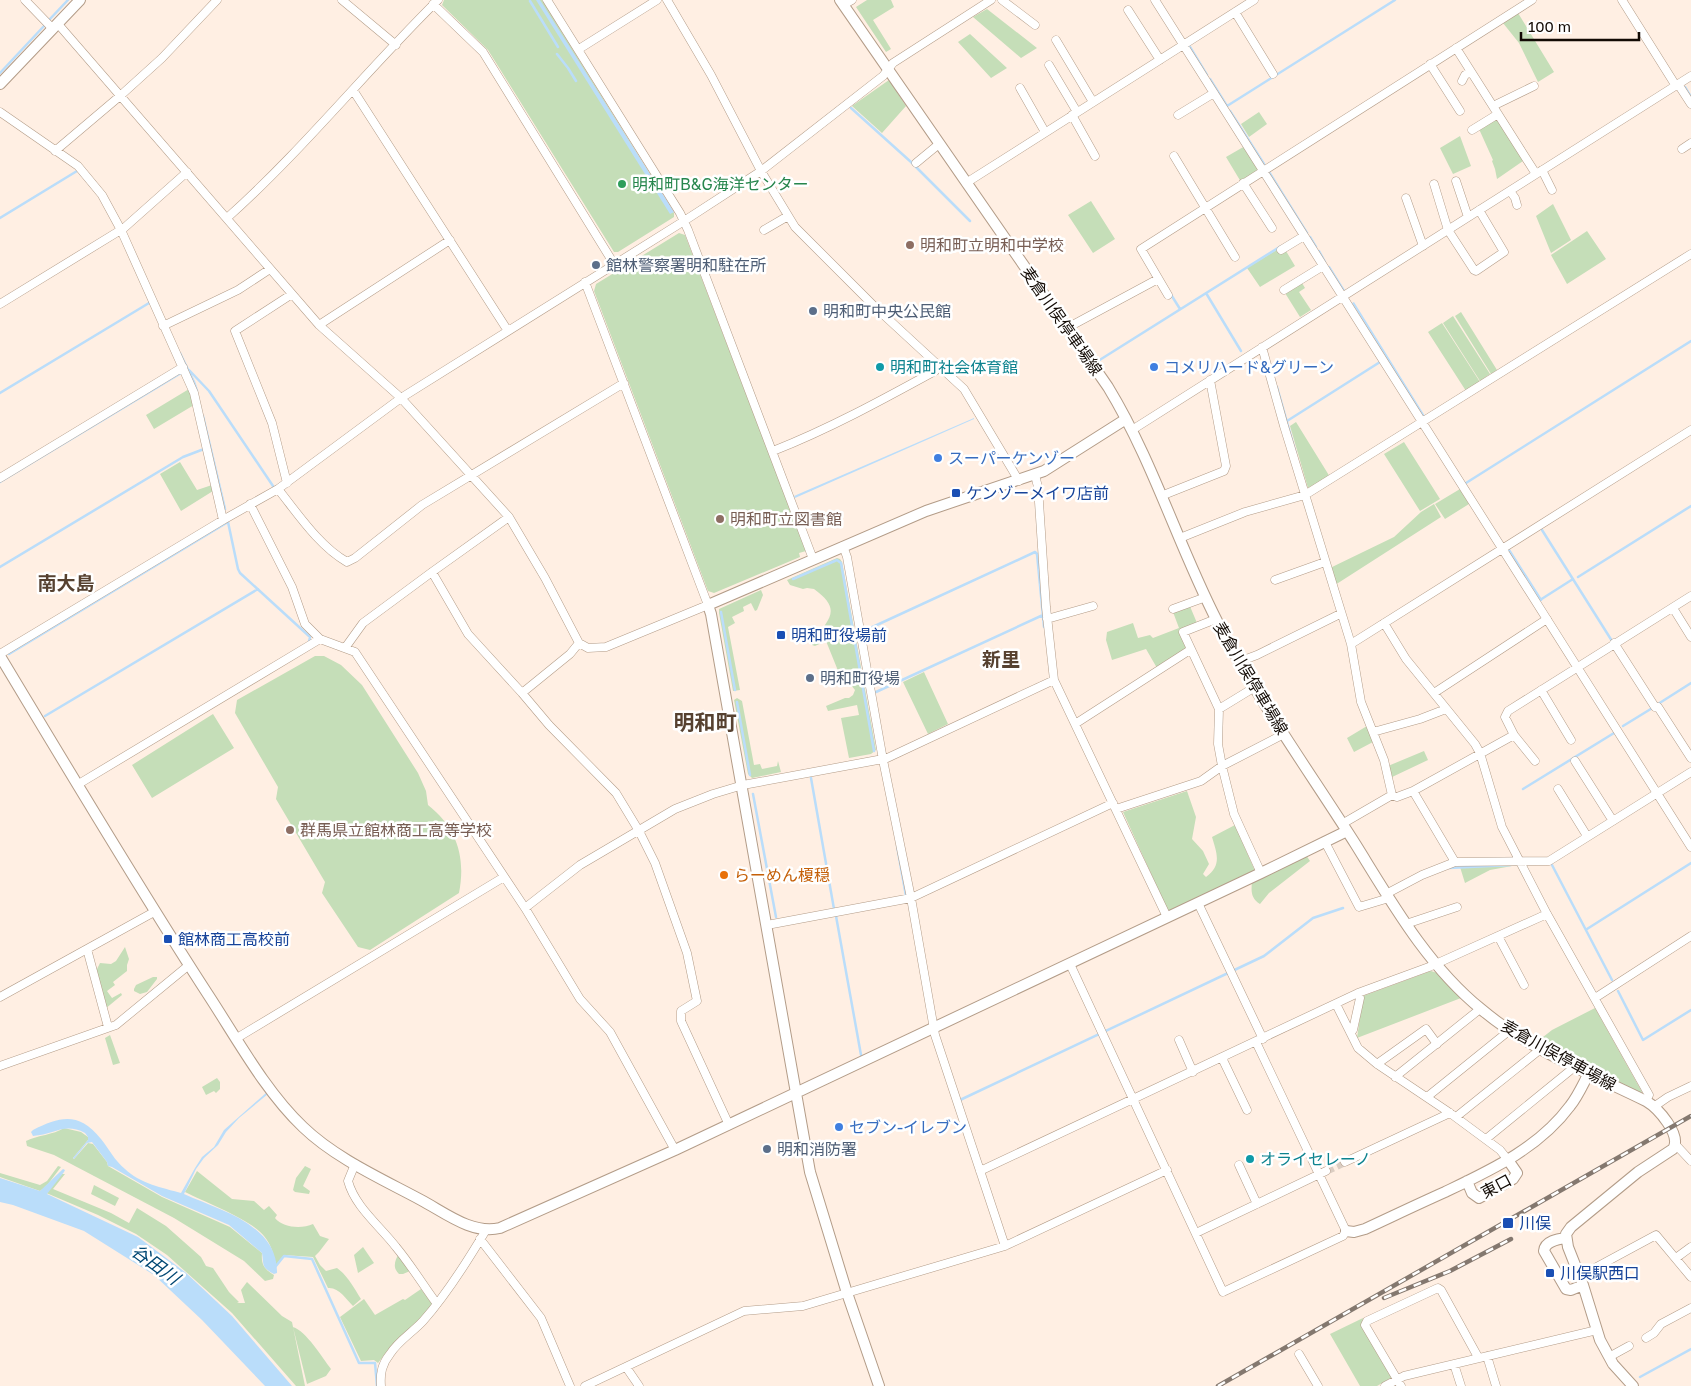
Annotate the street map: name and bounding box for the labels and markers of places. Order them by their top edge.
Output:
place label: 明和町B&G海洋センター [632,174,809,194]
marker: 明和町B&G海洋センター [616,178,628,190]
place label: 明和町立明和中学校 [920,235,1064,255]
marker: 明和町立明和中学校 [904,239,916,251]
place label: 館林警察署明和駐在所 [606,255,766,275]
marker: 館林警察署明和駐在所 [590,259,602,271]
place label: 明和町中央公民館 [823,301,951,321]
marker: 明和町中央公民館 [807,305,819,317]
place label: 明和町社会体育館 [890,357,1018,377]
place label: コメリハード&グリーン [1164,357,1334,377]
marker: 明和町社会体育館 [874,361,886,373]
marker: コメリハード&グリーン [1148,361,1160,373]
place label: スーパーケンゾー [948,448,1075,468]
marker: スーパーケンゾー [932,452,944,464]
place label: ケンゾーメイワ店前 [966,483,1109,503]
marker: ケンゾーメイワ店前 [950,487,962,499]
place label: 明和町立図書館 [730,509,842,529]
marker: 明和町立図書館 [714,513,726,525]
place label: 明和町役場前 [791,625,887,645]
marker: 明和町役場前 [775,629,787,641]
place label: 明和町役場 [820,668,900,688]
marker: 明和町役場 [804,672,816,684]
place label: 群馬県立館林商工高等学校 [300,820,492,840]
marker: 群馬県立館林商工高等学校 [284,824,296,836]
place label: らーめん榎穏 [734,865,830,885]
marker: らーめん榎穏 [718,869,730,881]
place label: 館林商工高校前 [178,929,290,949]
marker: 館林商工高校前 [162,933,174,945]
place label: セブン-イレブン [849,1117,967,1137]
marker: セブン-イレブン [833,1121,845,1133]
place label: 明和消防署 [777,1139,857,1159]
marker: 明和消防署 [761,1143,773,1155]
place label: オライセレーノ [1260,1149,1371,1169]
marker: オライセレーノ [1244,1153,1256,1165]
place label: 川俣 [1519,1213,1551,1233]
marker: 川俣 [1501,1216,1515,1230]
place label: 川俣駅西口 [1560,1263,1640,1283]
marker: 川俣駅西口 [1544,1267,1556,1279]

